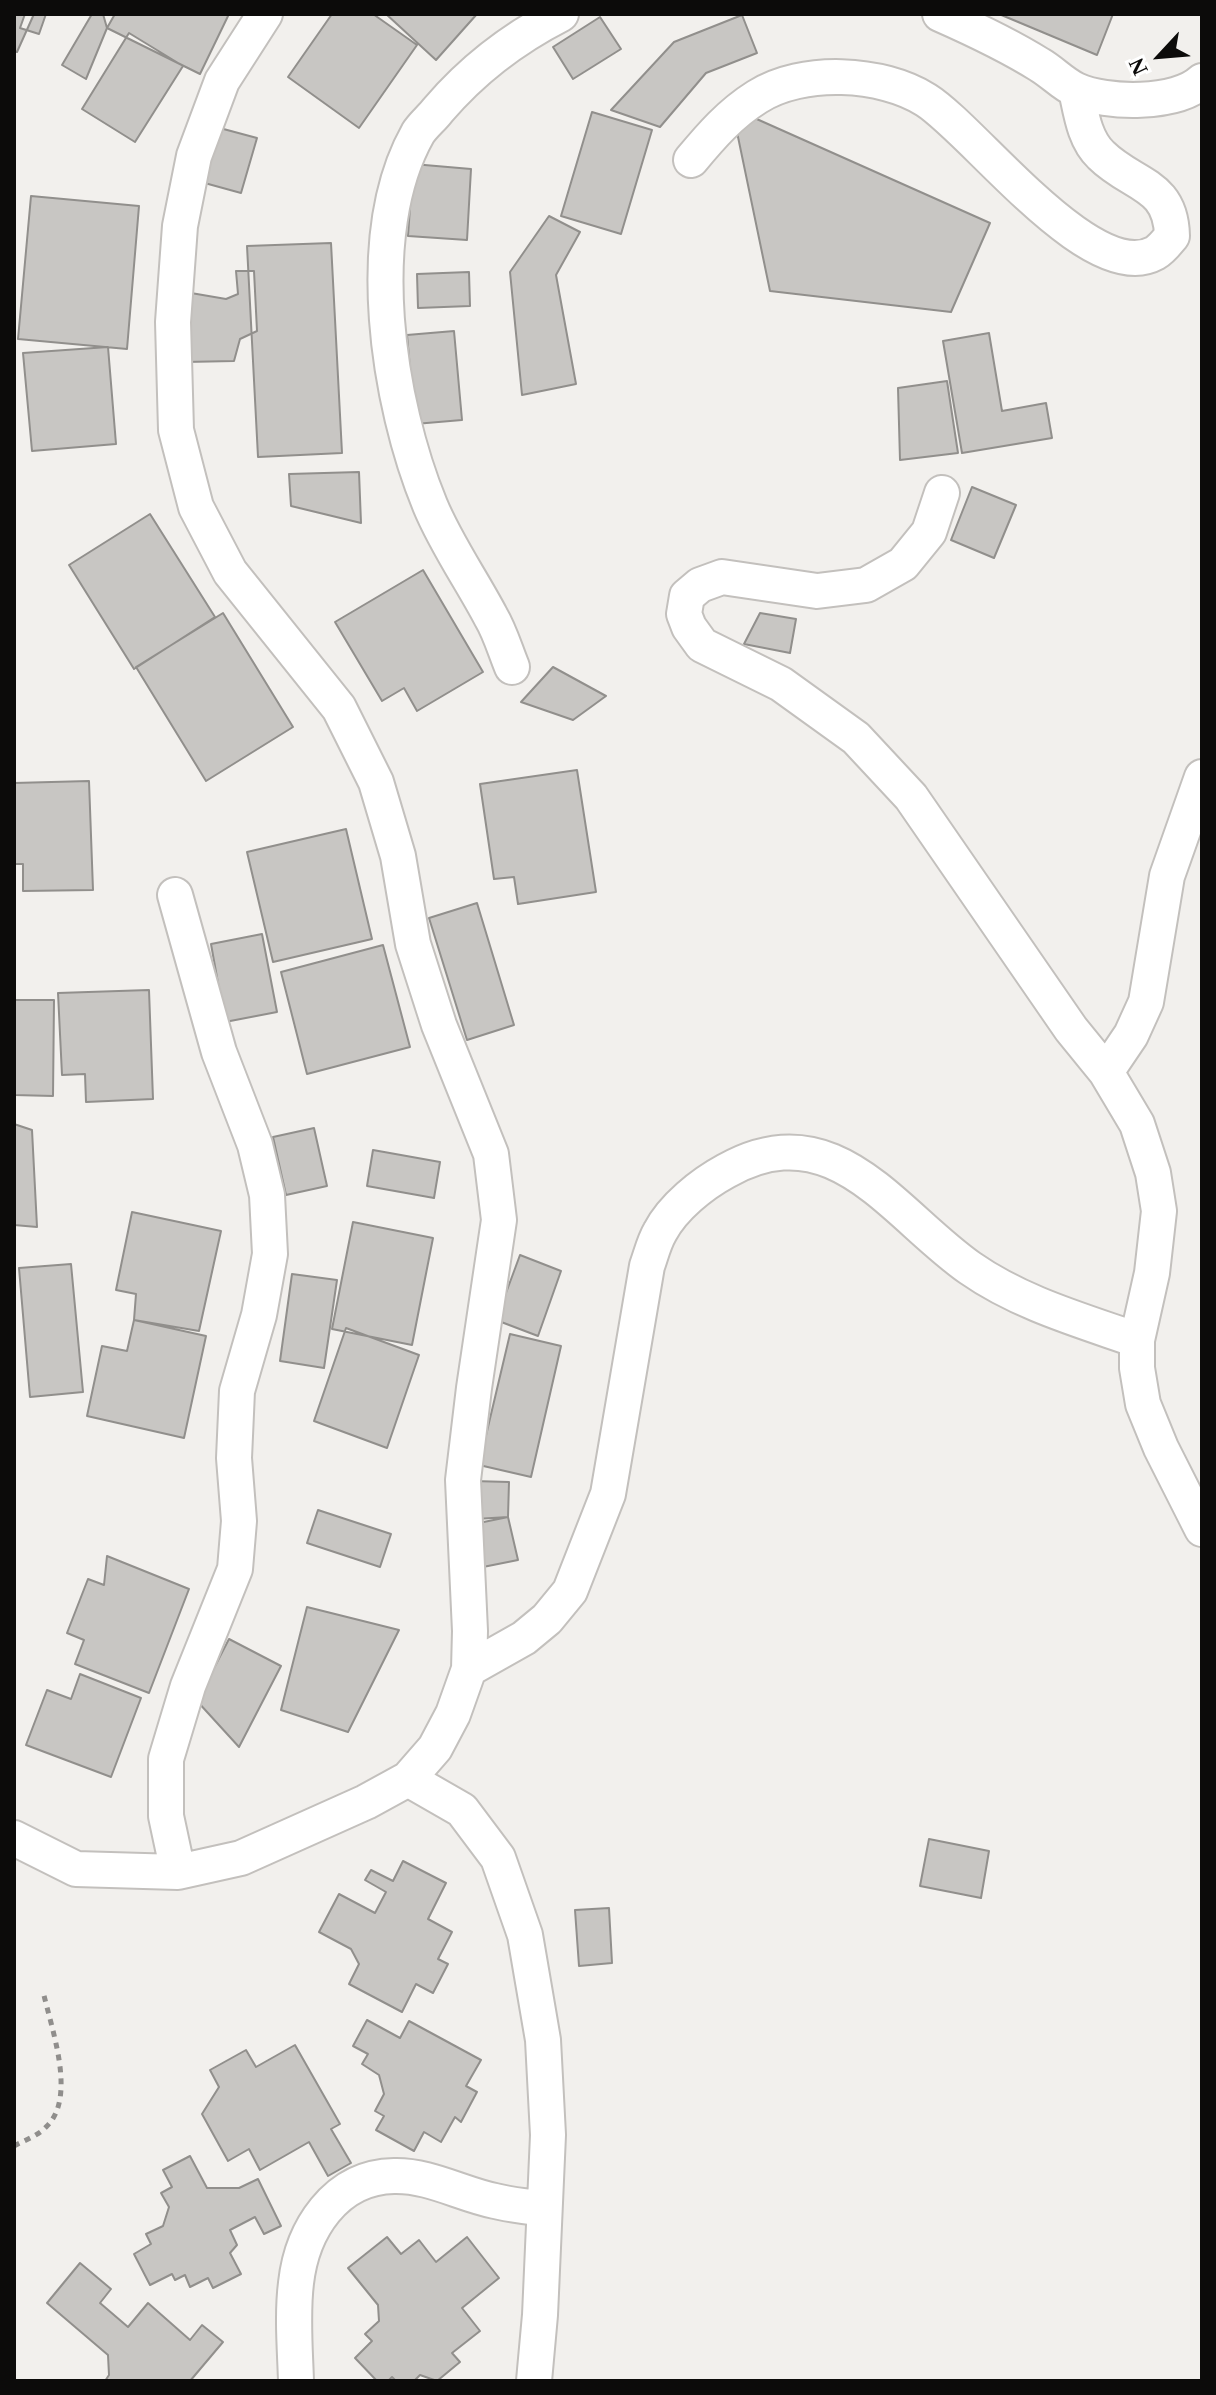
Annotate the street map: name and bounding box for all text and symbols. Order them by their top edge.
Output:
north arrow [1120,16,1200,96]
text: N [1123,54,1153,79]

